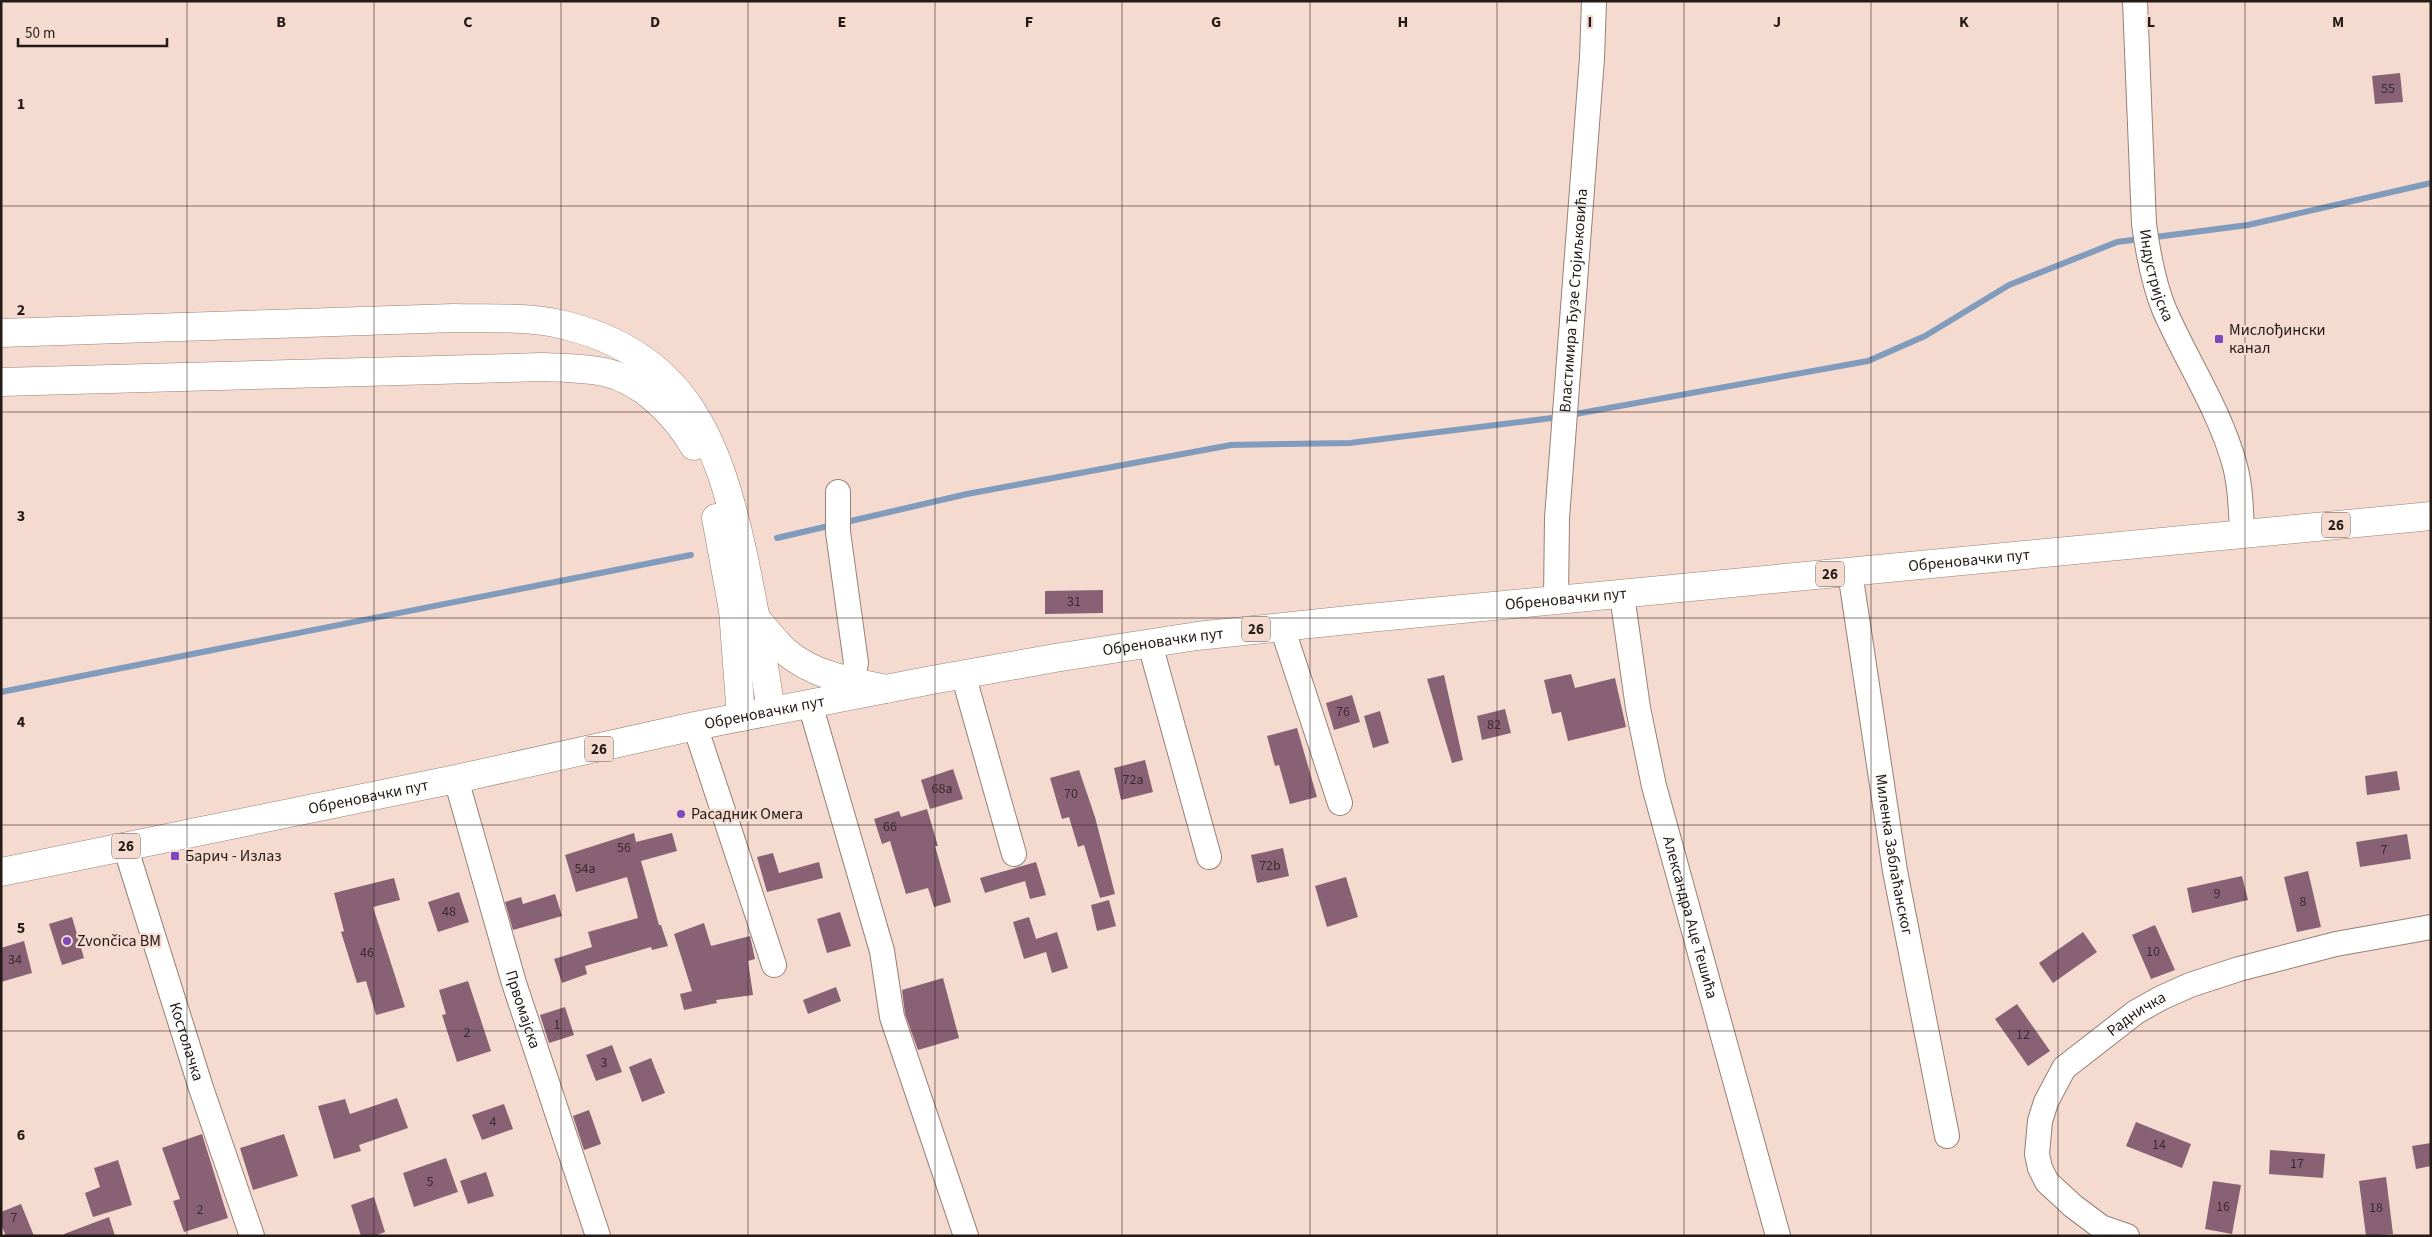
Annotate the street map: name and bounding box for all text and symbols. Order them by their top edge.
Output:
text: B [276,11,286,33]
text: C [463,11,473,33]
text: D [650,11,660,33]
text: E [838,11,846,33]
text: F [1025,11,1033,33]
text: G [1211,11,1221,33]
text: H [1398,11,1408,33]
text: I [1588,11,1592,33]
text: J [1773,11,1781,33]
text: K [1959,11,1969,33]
text: L [2147,11,2155,33]
text: M [2332,11,2344,33]
scale bar [18,15,166,47]
text: 50 m [25,23,55,44]
house number: 55 [2381,79,2395,99]
text: 1 [17,93,25,115]
street label: Властимира Ђузе Стојиљковића [1554,188,1593,414]
street label: Индустријска [2134,228,2179,325]
text: 2 [17,299,25,321]
place label: Мислођински канал [2229,319,2326,359]
marker: Мислођински канал [2213,333,2225,345]
text: 3 [17,505,25,527]
road number: 26 [2322,512,2350,538]
street label: Обреновачки пут [1907,544,2031,577]
road number: 26 [1816,562,1844,586]
street label: Обреновачки пут [1504,582,1628,616]
house number: 31 [1067,592,1081,612]
road number: 26 [1242,616,1270,642]
street label: Обреновачки пут [1101,622,1225,661]
street label: Обреновачки пут [702,690,827,735]
house number: 76 [1336,702,1350,722]
text: 4 [17,711,26,733]
house number: 82 [1487,715,1501,735]
road number: 26 [585,736,613,762]
house number: 72a [1123,770,1143,790]
street label: Миленка Заблаћанског [1870,772,1918,938]
street label: Обреновачки пут [306,774,430,820]
house number: 68a [932,779,952,799]
house number: 70 [1064,784,1078,804]
place label: Расадник Омега [691,803,803,825]
marker: Расадник Омега [675,808,687,820]
house number: 66 [883,817,897,837]
street label: Александра Аце Тешића [1657,833,1723,1001]
road number: 26 [112,834,140,858]
house number: 56 [617,838,631,858]
house number: 7 [2381,840,2388,860]
place label: Барич - Излаз [185,845,282,867]
marker: Барич - Излаз [169,850,181,862]
house number: 72b [1259,856,1281,876]
house number: 54a [575,859,595,879]
house number: 9 [2214,884,2221,904]
house number: 8 [2300,892,2307,912]
house number: 48 [442,902,456,922]
text: 5 [17,917,25,939]
place label: Zvončica BM [77,930,161,952]
marker: Zvončica BM [61,935,73,947]
house number: 10 [2146,942,2160,962]
house number: 46 [360,943,374,963]
house number: 34 [8,950,22,970]
street label: Првомајска [500,968,546,1052]
street label: Радничка [2102,986,2169,1042]
street label: Костолачка [164,999,209,1084]
house number: 1 [554,1015,561,1035]
house number: 2 [464,1023,471,1043]
house number: 12 [2016,1025,2030,1045]
house number: 3 [601,1053,608,1073]
house number: 4 [490,1112,497,1132]
text: 6 [17,1124,25,1146]
house number: 14 [2152,1135,2166,1155]
house number: 17 [2290,1154,2304,1174]
house number: 5 [427,1172,434,1192]
house number: 16 [2216,1197,2230,1217]
house number: 18 [2369,1198,2383,1218]
house number: 2 [197,1200,204,1220]
house number: 7 [11,1208,18,1228]

